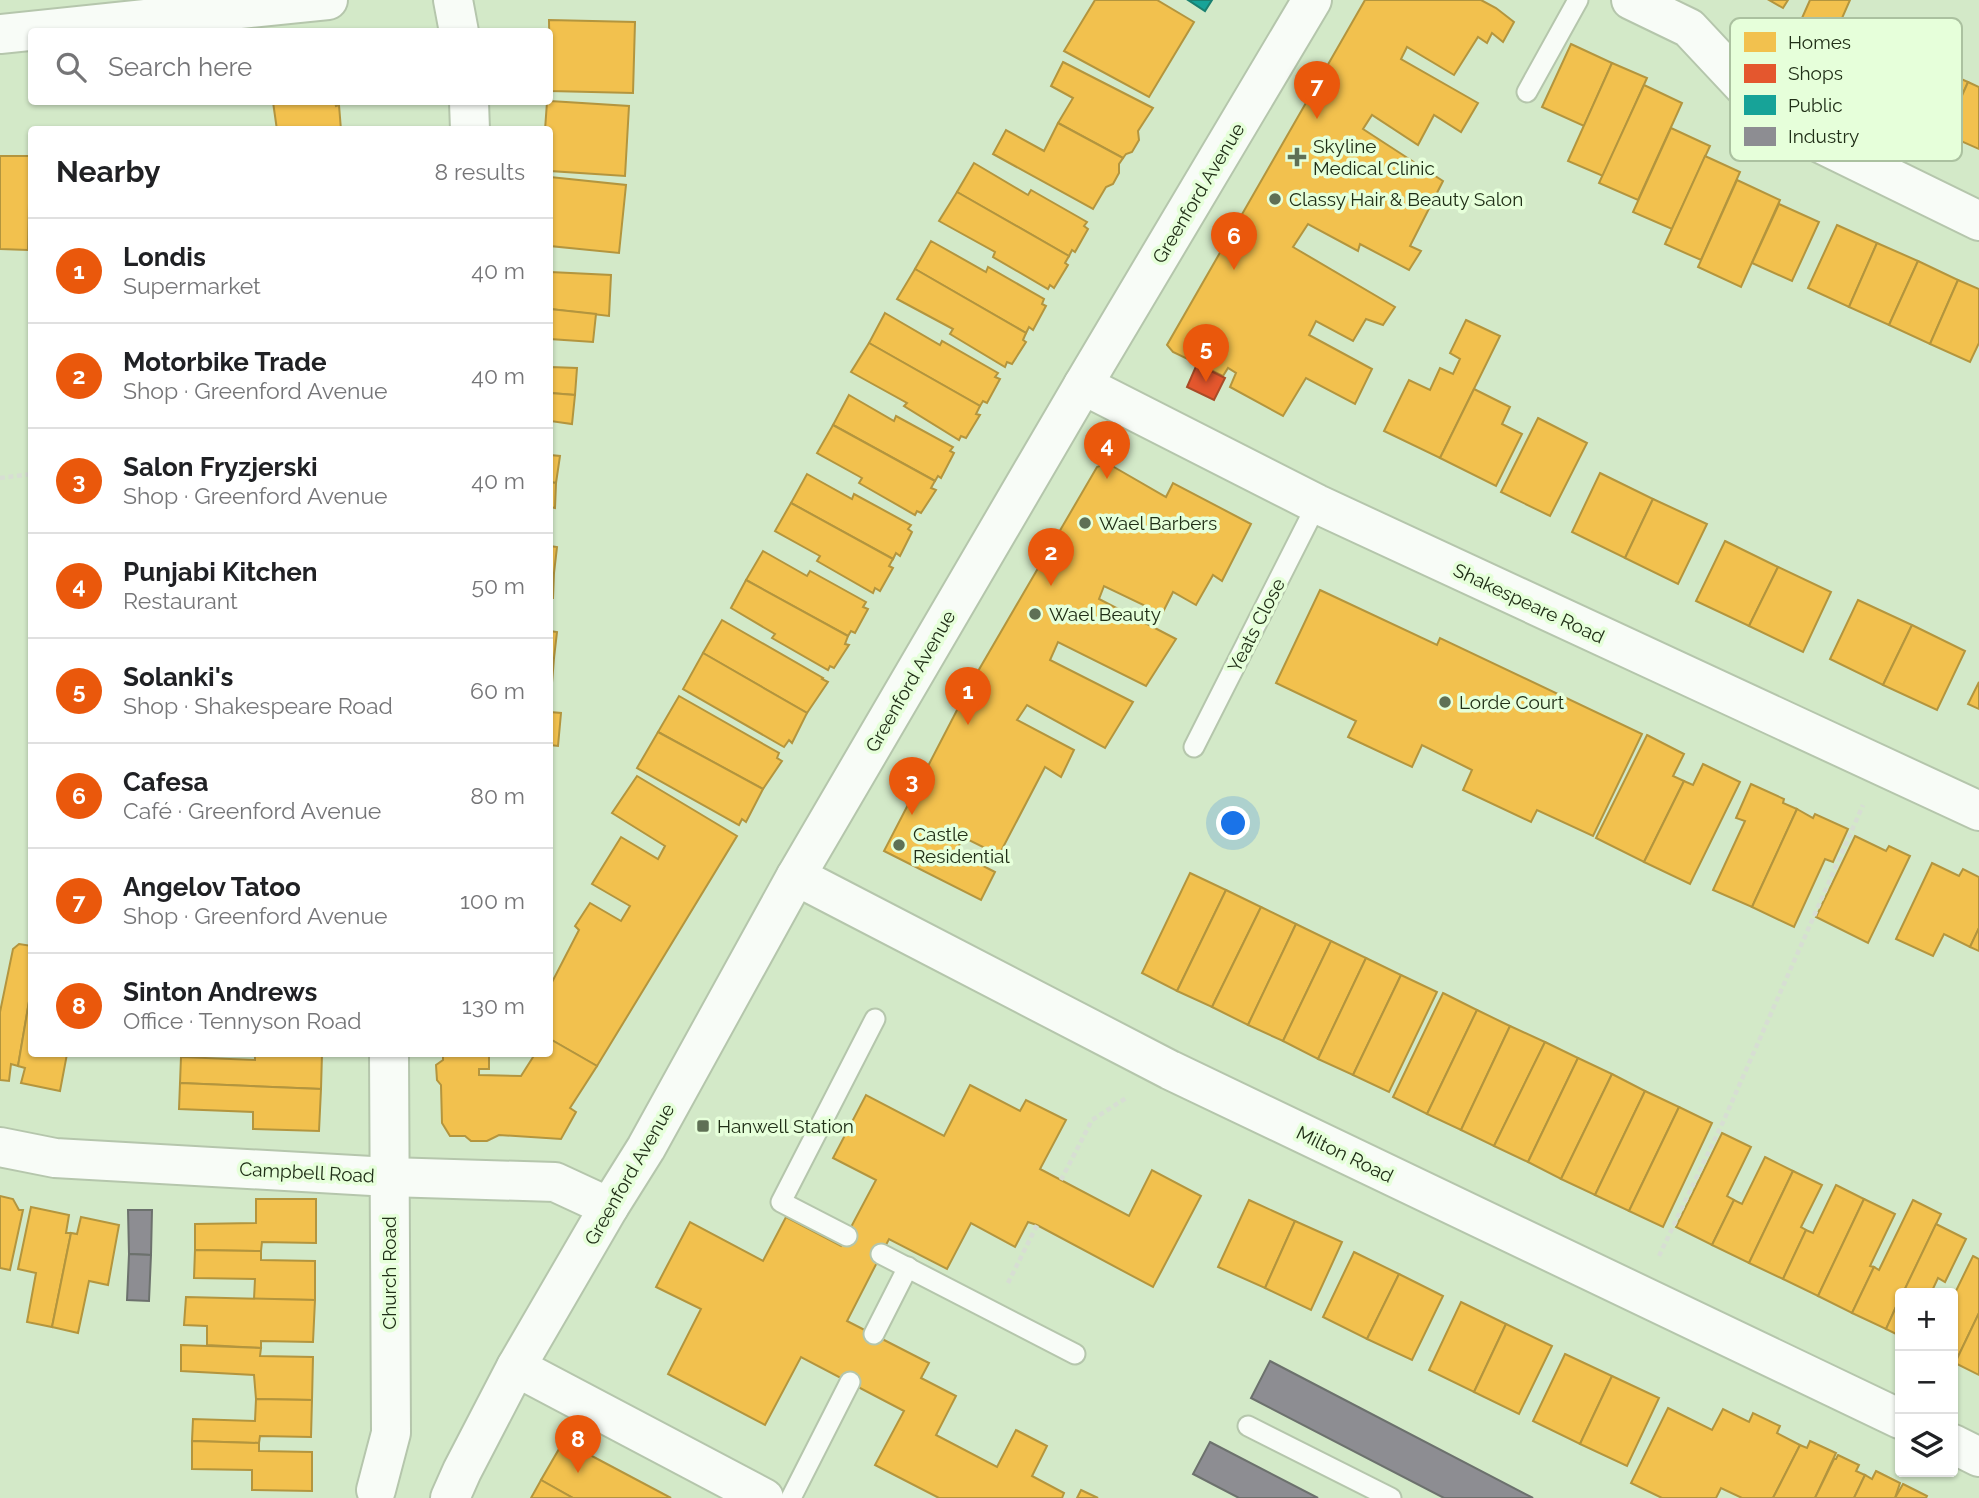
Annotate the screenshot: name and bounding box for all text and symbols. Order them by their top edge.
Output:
legend [1730,18,1962,161]
search box [28,28,553,105]
text: Homes [1788,31,1851,53]
icon: search [52,48,90,86]
text: Search here [108,52,252,82]
pin: 7 [1294,61,1340,119]
text: Shops [1788,62,1843,84]
text: Public [1788,94,1843,116]
street label: Greenford Avenue [1147,119,1249,267]
text: Industry [1788,125,1859,147]
place label: Skyline Medical Clinic [1313,135,1435,179]
marker: Skyline Medical Clinic [1287,147,1307,167]
text: Nearby [56,154,160,189]
text: 8 results [434,158,525,185]
place label: Classy Hair & Beauty Salon [1289,188,1523,210]
marker: Classy Hair & Beauty Salon [1267,191,1283,207]
pin: 6 [1211,212,1257,270]
text: Londis [123,242,206,272]
text: 1 [73,257,85,284]
text: 40 m [471,257,525,284]
text: Supermarket [123,272,261,299]
pin: 5 [1183,324,1229,382]
text: Motorbike Trade [123,347,326,377]
text: 2 [73,362,85,389]
text: 40 m [471,362,525,389]
text: Shop · Greenford Avenue [123,377,388,404]
pin: 4 [1084,421,1130,479]
text: Salon Fryzjerski [123,452,318,482]
text: 3 [73,467,85,494]
text: 40 m [471,467,525,494]
text: Shop · Greenford Avenue [123,482,388,509]
place label: Wael Barbers [1099,512,1217,534]
marker: Wael Barbers [1077,515,1093,531]
pin: 2 [1028,528,1074,586]
text: Punjabi Kitchen [123,557,318,587]
street label: Shakespeare Road [1450,558,1608,648]
text: 4 [72,572,86,599]
text: 50 m [471,572,525,599]
street label: Yeats Close [1223,574,1289,676]
text: Restaurant [123,587,238,614]
place label: Wael Beauty [1049,603,1161,625]
street label: Greenford Avenue [861,606,959,756]
marker: Wael Beauty [1027,606,1043,622]
text: Solanki's [123,662,233,692]
pin: 1 [945,667,991,725]
text: 5 [73,677,85,704]
text: 60 m [470,677,525,704]
place label: Lorde Court [1459,691,1565,713]
text: Shop · Shakespeare Road [123,692,393,719]
marker: Lorde Court [1437,694,1453,710]
pin: 3 [889,757,935,815]
text: Cafesa [123,767,209,797]
text: 6 [72,782,86,809]
text: 80 m [470,782,525,809]
text: Café · Greenford Avenue [123,797,381,824]
your location [1216,806,1250,840]
place label: Castle Residential [913,823,1010,867]
marker: Castle Residential [891,837,907,853]
text: Angelov Tatoo [123,872,301,902]
text: 7 [73,887,85,914]
text: 100 m [460,887,525,914]
text: Shop · Greenford Avenue [123,902,388,929]
text: Sinton Andrews [123,977,317,1007]
text: 8 [72,992,86,1019]
text: 130 m [462,992,525,1019]
text: Office · Tennyson Road [123,1007,362,1034]
street label: Greenford Avenue [580,1099,678,1249]
place label: Hanwell Station [717,1115,854,1137]
marker: Hanwell Station [695,1118,711,1134]
street label: Milton Road [1293,1121,1397,1187]
street label: Campbell Road [239,1157,375,1187]
street label: Church Road [378,1216,400,1330]
map controls [1895,1288,1958,1477]
button: + [1895,1288,1958,1351]
button: − [1895,1351,1958,1414]
button: layers [1895,1414,1958,1477]
pin: 8 [555,1415,601,1473]

